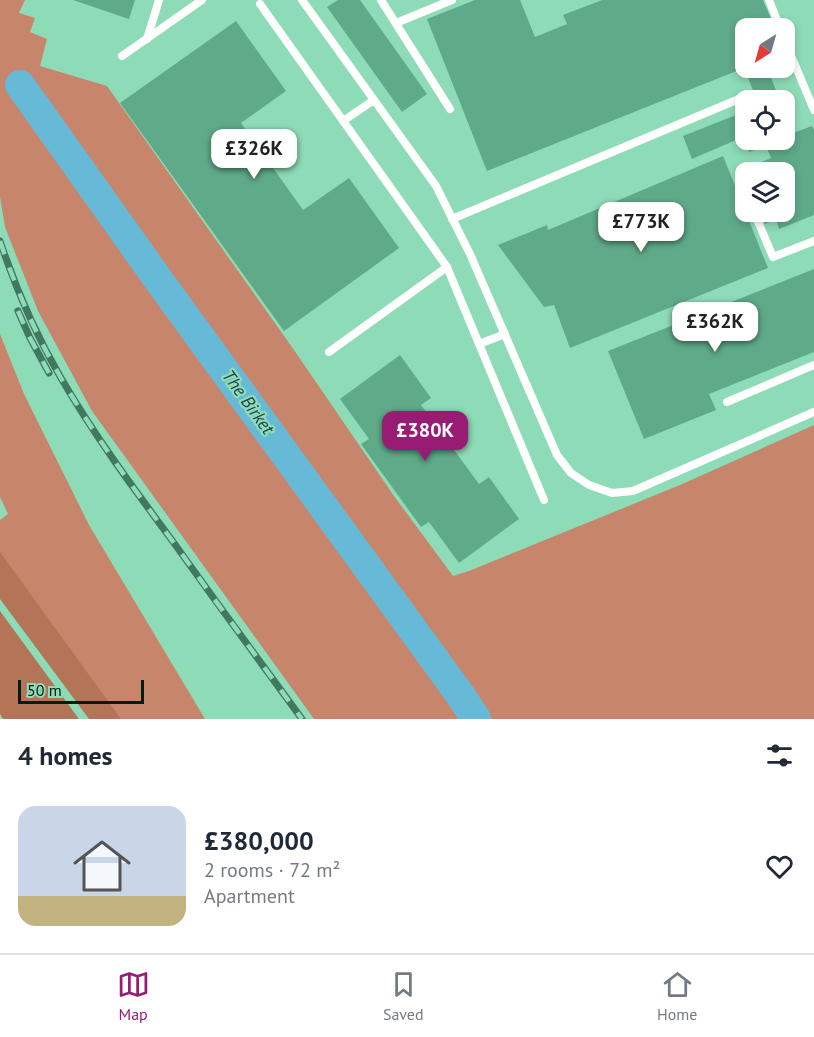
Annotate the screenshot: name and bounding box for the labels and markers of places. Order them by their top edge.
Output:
pin: £326K [212,129,296,180]
pin: £773K [599,202,683,253]
pin: £362K [673,302,757,353]
pin: £380K [383,411,467,462]

